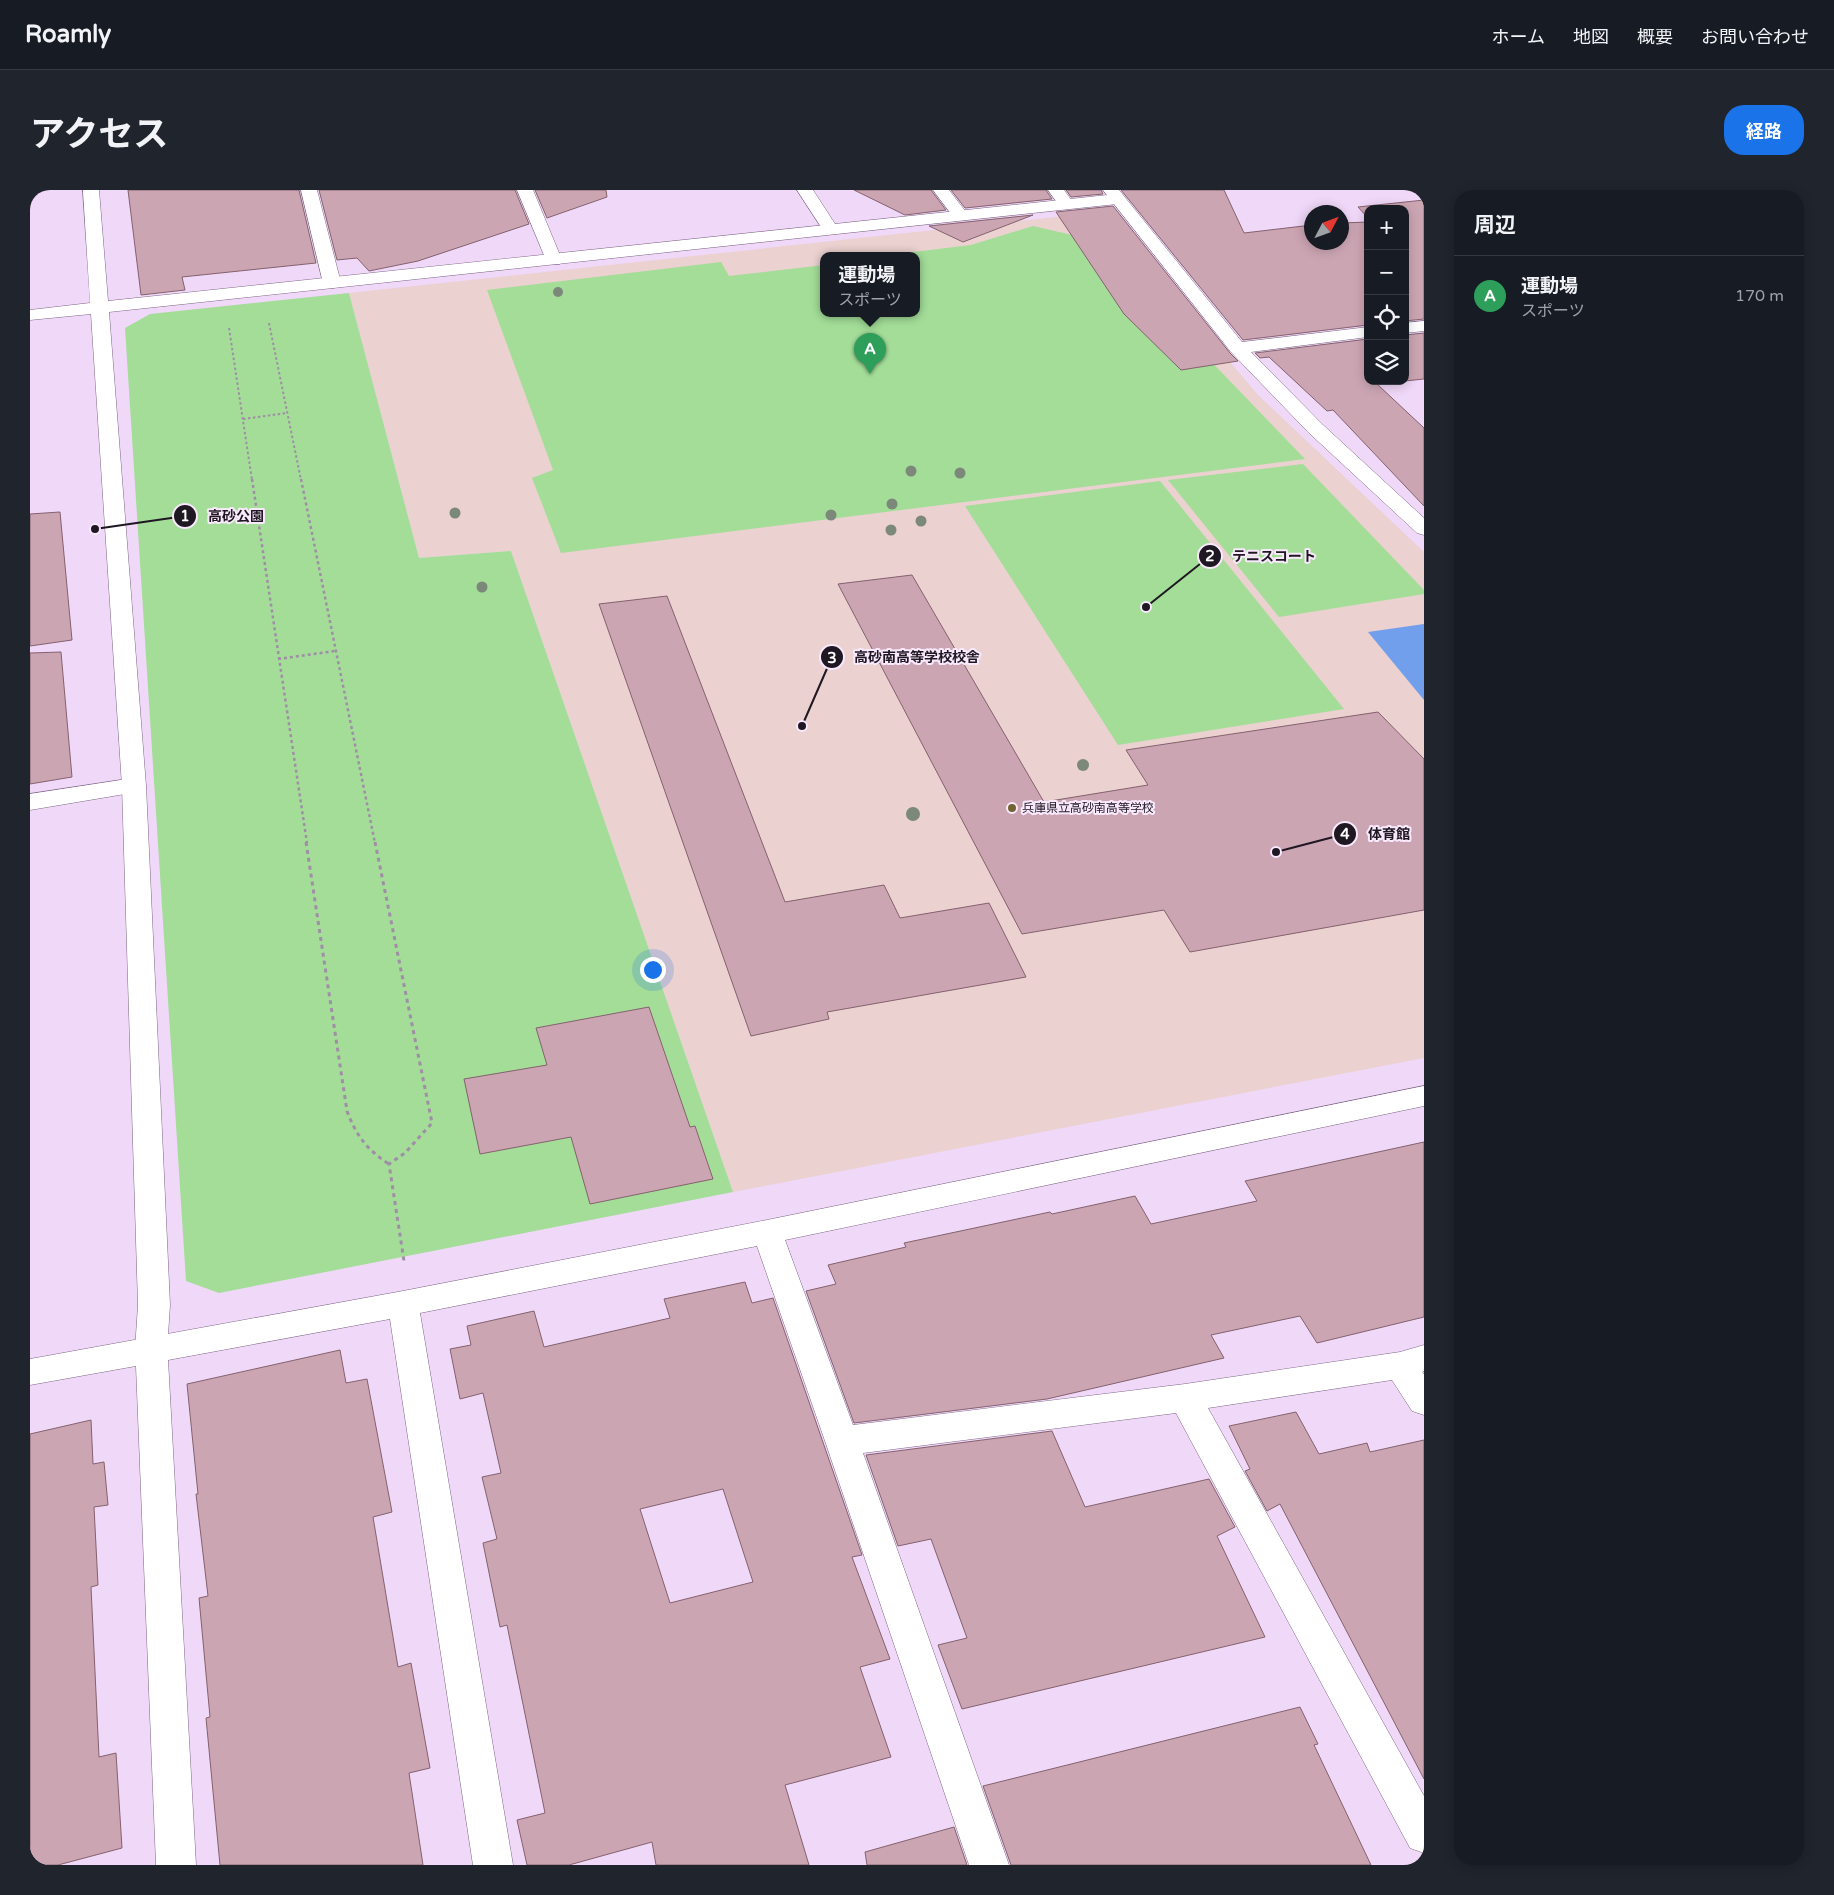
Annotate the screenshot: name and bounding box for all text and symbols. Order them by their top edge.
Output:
text: Roamly [25,20,111,49]
text: ホーム [1492,26,1545,48]
text: 地図 [1573,26,1609,48]
text: 概要 [1637,26,1673,48]
text: お問い合わせ [1701,26,1809,48]
button: 経路 [1724,105,1804,155]
text: アクセス [30,114,168,156]
north arrow [1304,205,1349,250]
map controls [1364,205,1409,385]
button: + [1364,205,1409,250]
text: 周辺 [1474,213,1516,238]
button: − [1364,250,1409,295]
popup [820,252,920,317]
text: 運動場 [838,264,895,286]
text: 運動場 [1521,275,1578,297]
text: A [1484,286,1496,306]
text: 170 m [1735,286,1784,306]
text: スポーツ [838,290,902,310]
button: locate [1364,295,1409,340]
text: スポーツ [1521,301,1585,321]
pin: A [854,333,886,374]
button: layers [1364,340,1409,385]
callout: 高砂公園 [173,501,274,530]
text: 1 [180,507,190,525]
text: 高砂公園 [208,508,264,525]
callout: テニスコート [1197,541,1326,570]
text: 2 [1205,547,1215,565]
text: テニスコート [1232,548,1316,565]
callout: 高砂南高等学校校舎 [819,643,990,672]
text: 3 [827,649,837,667]
text: 高砂南高等学校校舎 [854,649,980,666]
place label: 兵庫県立高砂南高等学校 [1022,801,1154,815]
marker: 兵庫県立高砂南高等学校 [1006,802,1018,814]
callout: 体育館 [1333,819,1420,848]
text: 4 [1340,825,1350,843]
text: 体育館 [1368,826,1410,843]
your location [640,957,666,983]

